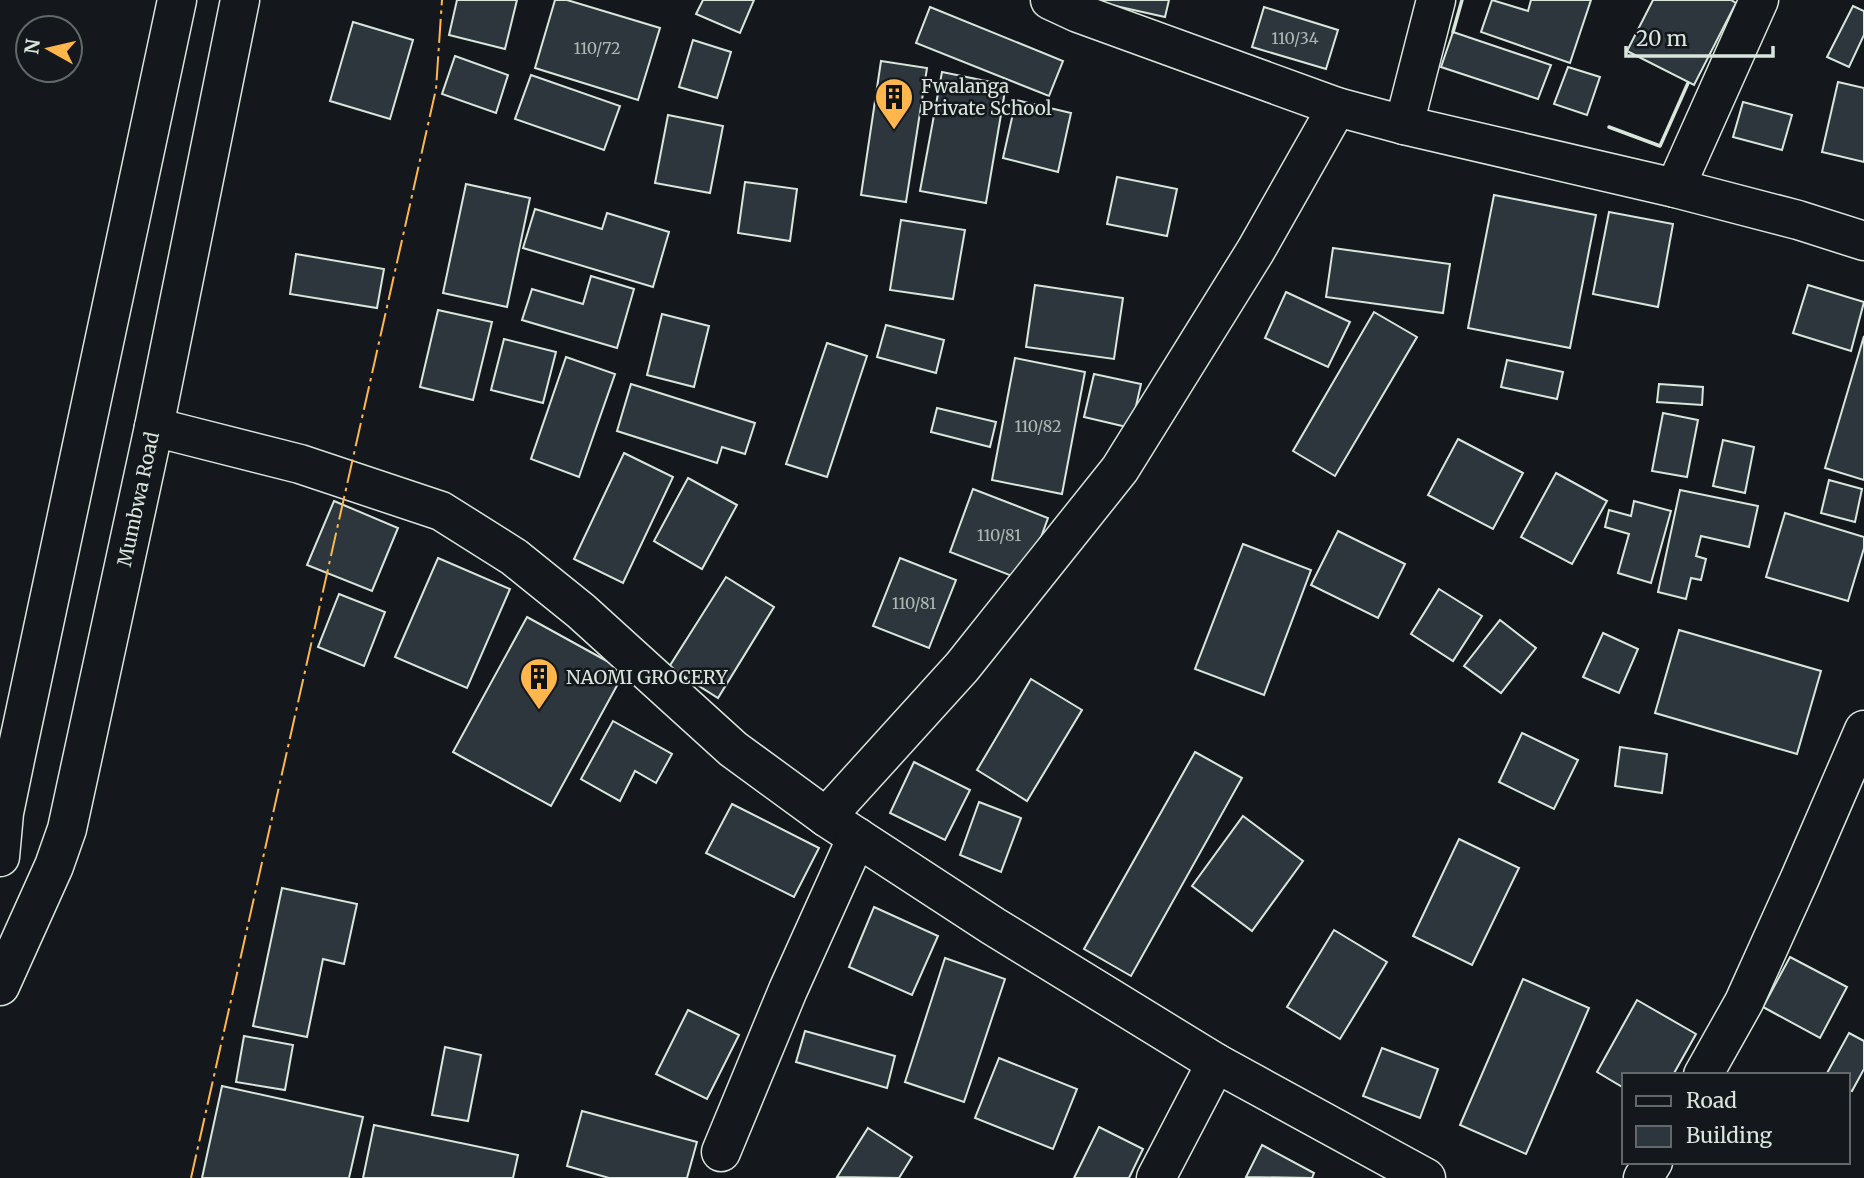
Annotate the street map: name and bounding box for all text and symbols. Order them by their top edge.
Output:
north arrow [14,14,84,84]
scale bar [1626,14,1773,58]
text: 20 m [1636,25,1688,52]
house number: 110/34 [1271,28,1319,48]
text: N [19,38,45,56]
house number: 110/72 [573,38,621,58]
place label: Fwalanga Private School [921,74,1052,120]
building icon: Fwalanga Private School [873,76,915,131]
house number: 110/82 [1014,416,1062,436]
street label: Mumbwa Road [112,429,164,569]
house number: 110/81 [977,525,1021,545]
house number: 110/81 [892,593,936,613]
building icon: NAOMI GROCERY [518,656,560,711]
place label: NAOMI GROCERY [566,665,729,689]
legend [1622,1073,1850,1164]
text: Road [1686,1087,1737,1114]
text: Building [1686,1122,1773,1149]

